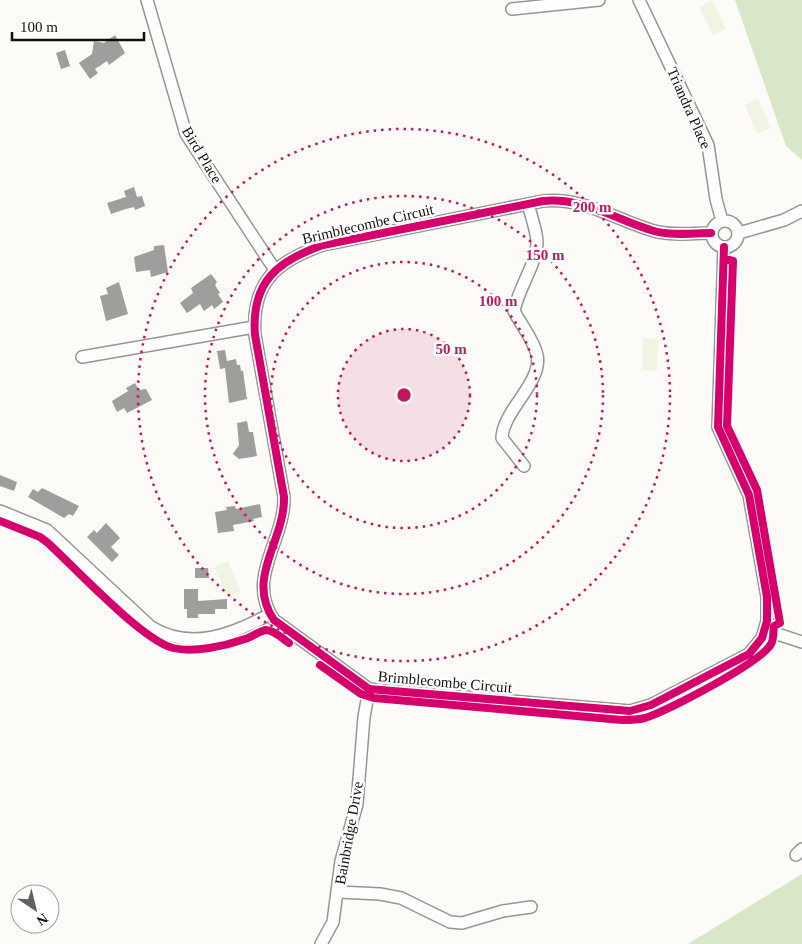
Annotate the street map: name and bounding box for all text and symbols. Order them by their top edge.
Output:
scale bar [12,10,145,42]
text: 100 m [20,19,58,35]
street label: Triandra Place [664,65,714,151]
street label: Bird Place [179,124,225,186]
text: 200 m [573,199,612,215]
street label: Brimblecombe Circuit [301,201,436,247]
text: 150 m [526,247,565,263]
text: 100 m [479,293,518,309]
text: 50 m [435,341,467,357]
centre of rings [395,386,413,404]
street label: Brimblecombe Circuit [377,668,514,696]
street label: Bainbridge Drive [332,780,366,886]
north arrow [10,884,60,934]
text: N [34,910,51,928]

